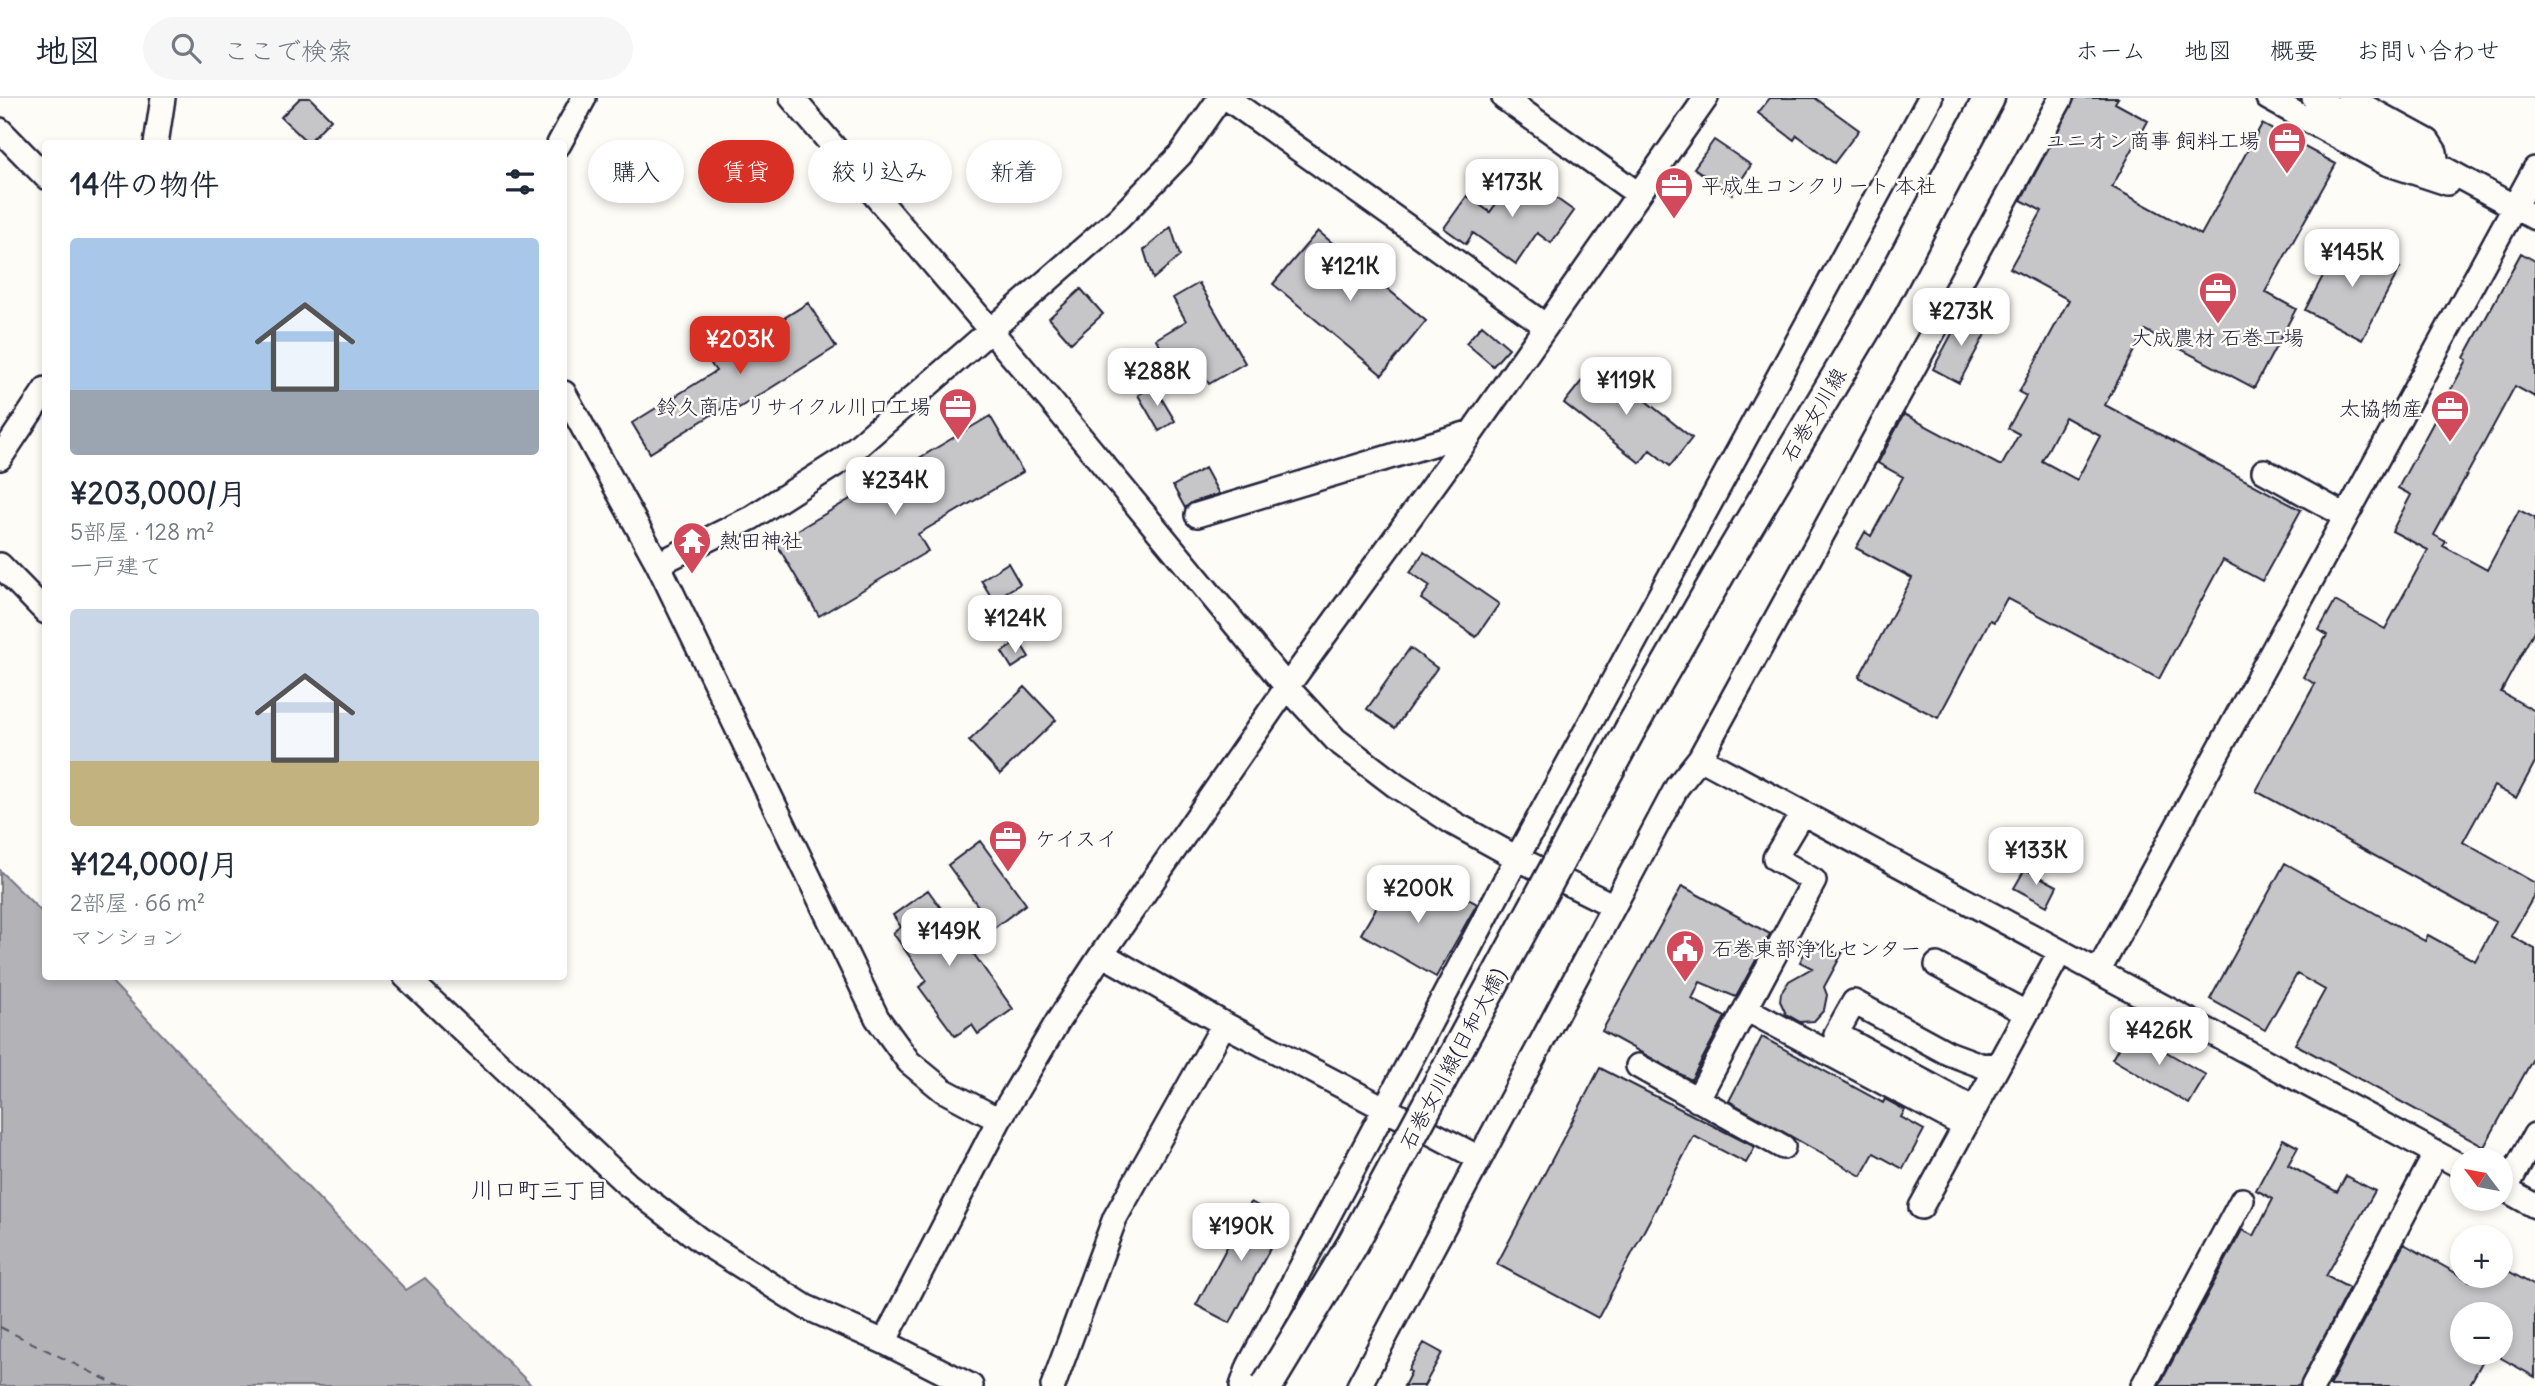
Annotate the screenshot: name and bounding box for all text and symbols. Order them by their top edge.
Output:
search box [143,17,633,80]
text: 地図 [35,29,101,71]
icon: search [167,29,205,67]
text: ここで検索 [223,34,353,67]
text: ホーム [2075,35,2146,65]
text: 地図 [2184,35,2232,65]
text: 概要 [2270,35,2318,65]
text: お問い合わせ [2356,35,2500,65]
office icon: ユニオン商事 飼料工場 [2266,120,2308,175]
place label: ユニオン商事 飼料工場 [2045,127,2260,154]
chip: 購入 [588,140,684,203]
chip: 賃貸 [698,140,794,203]
chip: 絞り込み [808,140,952,203]
chip: 新着 [966,140,1062,203]
pin: ¥173K [1463,159,1561,219]
icon: filters [501,163,539,201]
text: 14件の物件 [70,165,219,203]
office icon: 平成生コンクリート 本社 [1653,165,1695,220]
text: ¥173K [1481,167,1543,196]
place label: 平成生コンクリート 本社 [1701,172,1937,199]
pin: ¥145K [2303,230,2401,289]
text: ¥145K [2320,237,2384,266]
pin: ¥121K [1301,244,1399,303]
text: ¥121K [1321,251,1379,280]
office icon: 大成農材 石巻工場 [2197,270,2239,325]
icon: home [242,284,368,410]
pin: ¥273K [1912,288,2010,348]
text: ¥273K [1929,296,1993,325]
pin: ¥203K [691,316,789,376]
text: ¥203K [706,324,774,353]
place label: 大成農材 石巻工場 [2132,324,2305,351]
pin: ¥288K [1108,348,1206,408]
text: ¥288K [1124,356,1190,385]
pin: ¥119K [1577,358,1675,417]
street label: 石巻女川線 [1775,363,1852,467]
text: ¥119K [1596,365,1656,394]
office icon: 鈴久商店 リサイクル川口工場 [937,386,979,441]
office icon: 太協物産 [2429,388,2471,443]
place label: 鈴久商店 リサイクル川口工場 [656,393,931,420]
place label: 太協物産 [2339,395,2423,422]
pin: ¥234K [846,458,944,517]
text: ¥234K [862,465,928,494]
text: ¥203,000/月 [70,474,247,512]
text: 5部屋 · 128 m² [70,517,215,546]
temple icon: 熱田神社 [671,520,713,575]
place label: 熱田神社 [719,527,803,554]
text: 一戸建て [70,551,162,580]
pin: ¥124K [966,596,1064,655]
text: ¥124K [984,603,1046,632]
icon: home [242,655,368,781]
office icon: ケイスイ [987,818,1029,873]
place label: ケイスイ [1035,825,1117,852]
pin: ¥133K [1987,828,2085,887]
text: ¥133K [2005,835,2067,864]
text: ¥124,000/月 [70,845,239,883]
pin: ¥200K [1369,866,1467,925]
text: ¥200K [1383,873,1453,902]
text: 2部屋 · 66 m² [70,888,205,917]
pin: ¥149K [900,908,998,968]
text: ¥149K [917,916,981,945]
text: マンション [70,922,184,951]
public building icon: 石巻東部浄化センター [1664,928,1706,983]
place label: 石巻東部浄化センター [1712,935,1921,962]
street label: 石巻女川線(日和大橋) [1393,963,1512,1154]
pin: ¥426K [2110,1007,2208,1067]
text: ¥426K [2126,1015,2192,1044]
north arrow [2450,1148,2513,1211]
map controls [2450,1148,2513,1365]
district label: 川口町三丁目 [471,1175,609,1204]
pin: ¥190K [1192,1204,1290,1263]
text: ¥190K [1208,1211,1274,1240]
button: + [2450,1225,2513,1288]
button: − [2450,1302,2513,1365]

